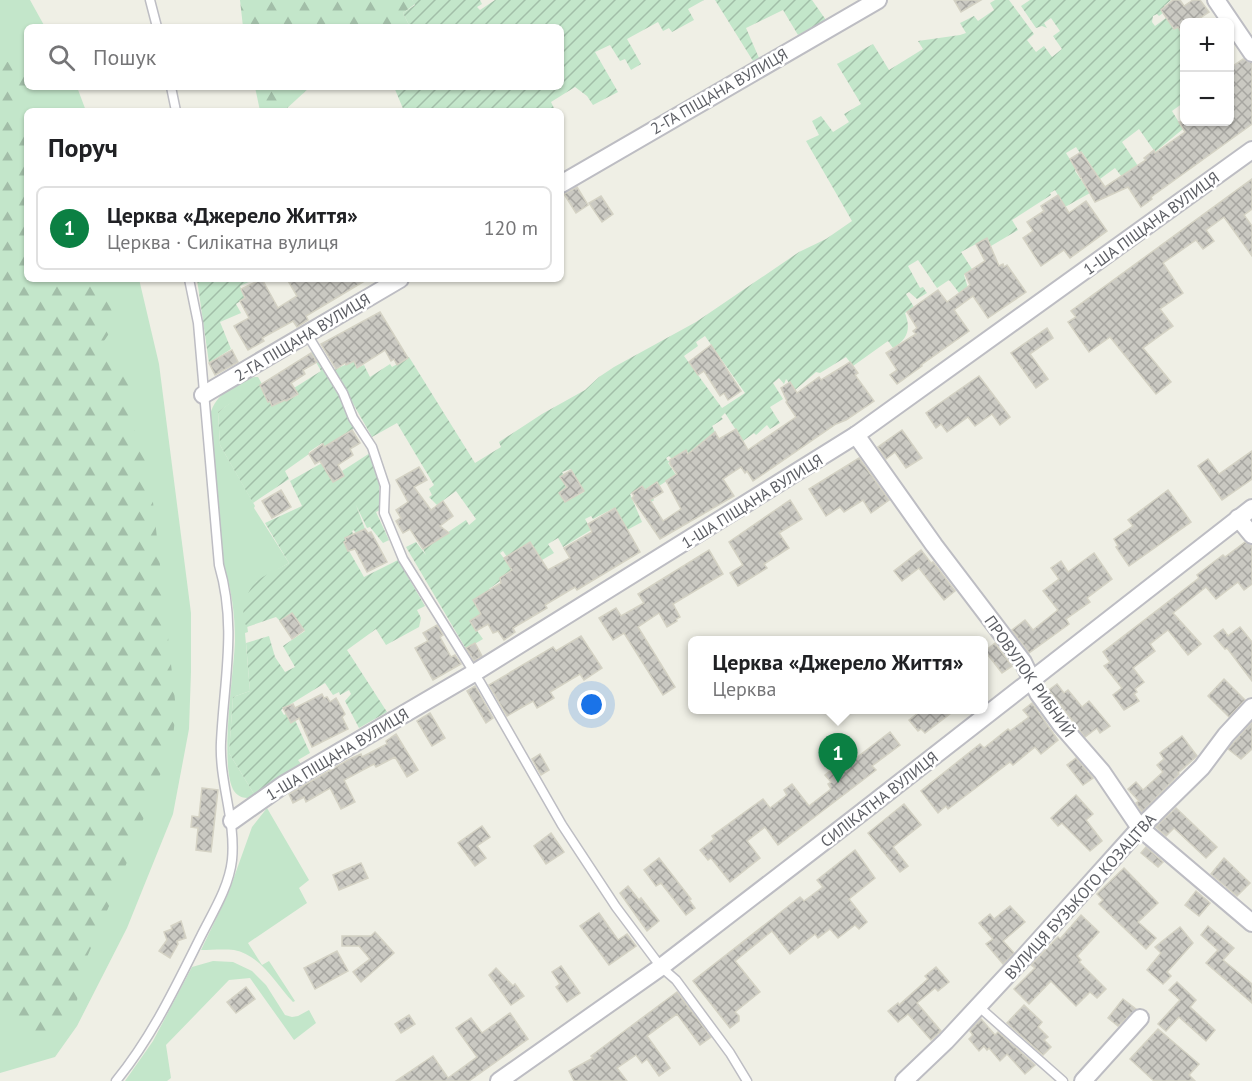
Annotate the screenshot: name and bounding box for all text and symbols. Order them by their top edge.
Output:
map controls [1180,18,1234,126]
button: + [1180,18,1234,72]
search box [24,24,564,90]
icon: search [45,41,78,74]
text: Пошук [93,43,156,71]
street label: 2-ГА ПІЩАНА ВУЛИЦЯ [647,44,791,138]
button: − [1180,72,1234,126]
text: Поруч [48,131,118,164]
street label: 1-ША ПІЩАНА ВУЛИЦЯ [1079,167,1223,279]
text: Церква «Джерело Життя» [107,201,358,229]
text: 1 [64,215,75,241]
text: 120 m [484,215,538,241]
text: Церква · Силікатна вулиця [107,229,338,255]
street label: 2-ГА ПІЩАНА ВУЛИЦЯ [230,289,374,385]
street label: 1-ША ПІЩАНА ВУЛИЦЯ [678,449,826,553]
street label: ПРОВУЛОК РИБНИЙ [981,611,1079,741]
popup [688,636,988,714]
text: Церква «Джерело Життя» [713,648,963,676]
text: Церква [713,676,776,702]
your location [577,690,606,719]
street label: 1-ША ПІЩАНА ВУЛИЦЯ [262,703,412,805]
pin: 1 [818,734,858,783]
street label: СИЛІКАТНА ВУЛИЦЯ [816,747,942,851]
street label: ВУЛИЦЯ БУЗЬКОГО КОЗАЦТВА [1000,808,1160,983]

